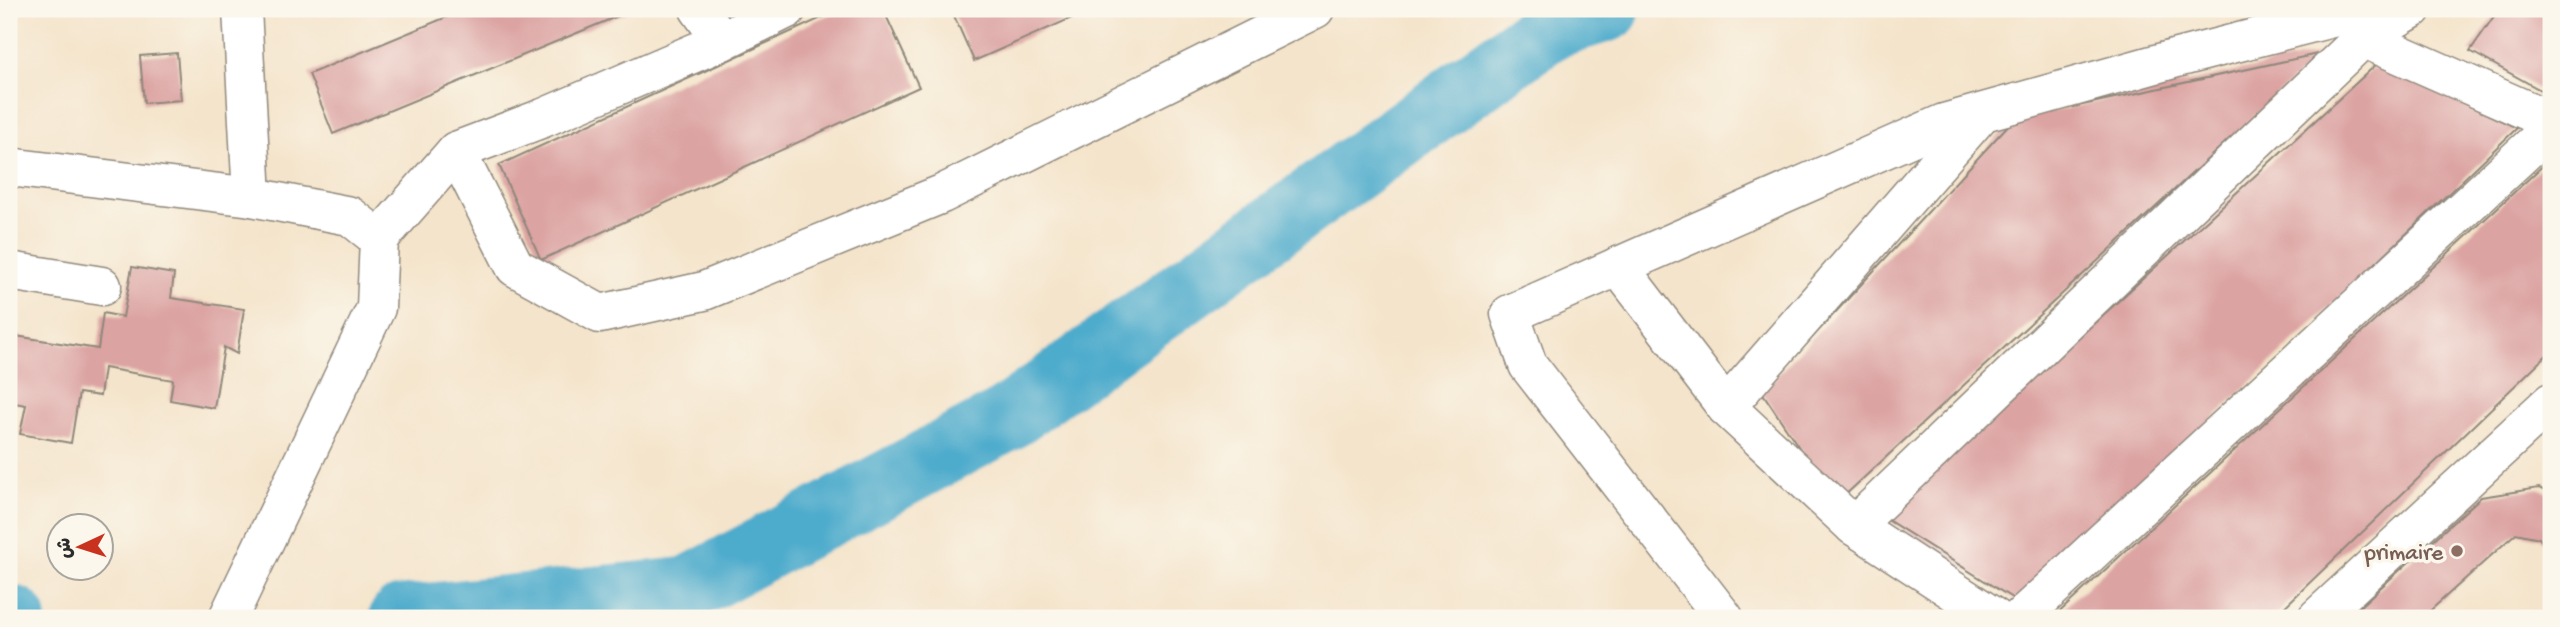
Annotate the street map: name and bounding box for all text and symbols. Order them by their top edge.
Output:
north arrow [46,512,116,582]
text: ش [54,537,79,559]
place label: primaire [2363,541,2444,568]
marker: primaire [2449,543,2465,559]

